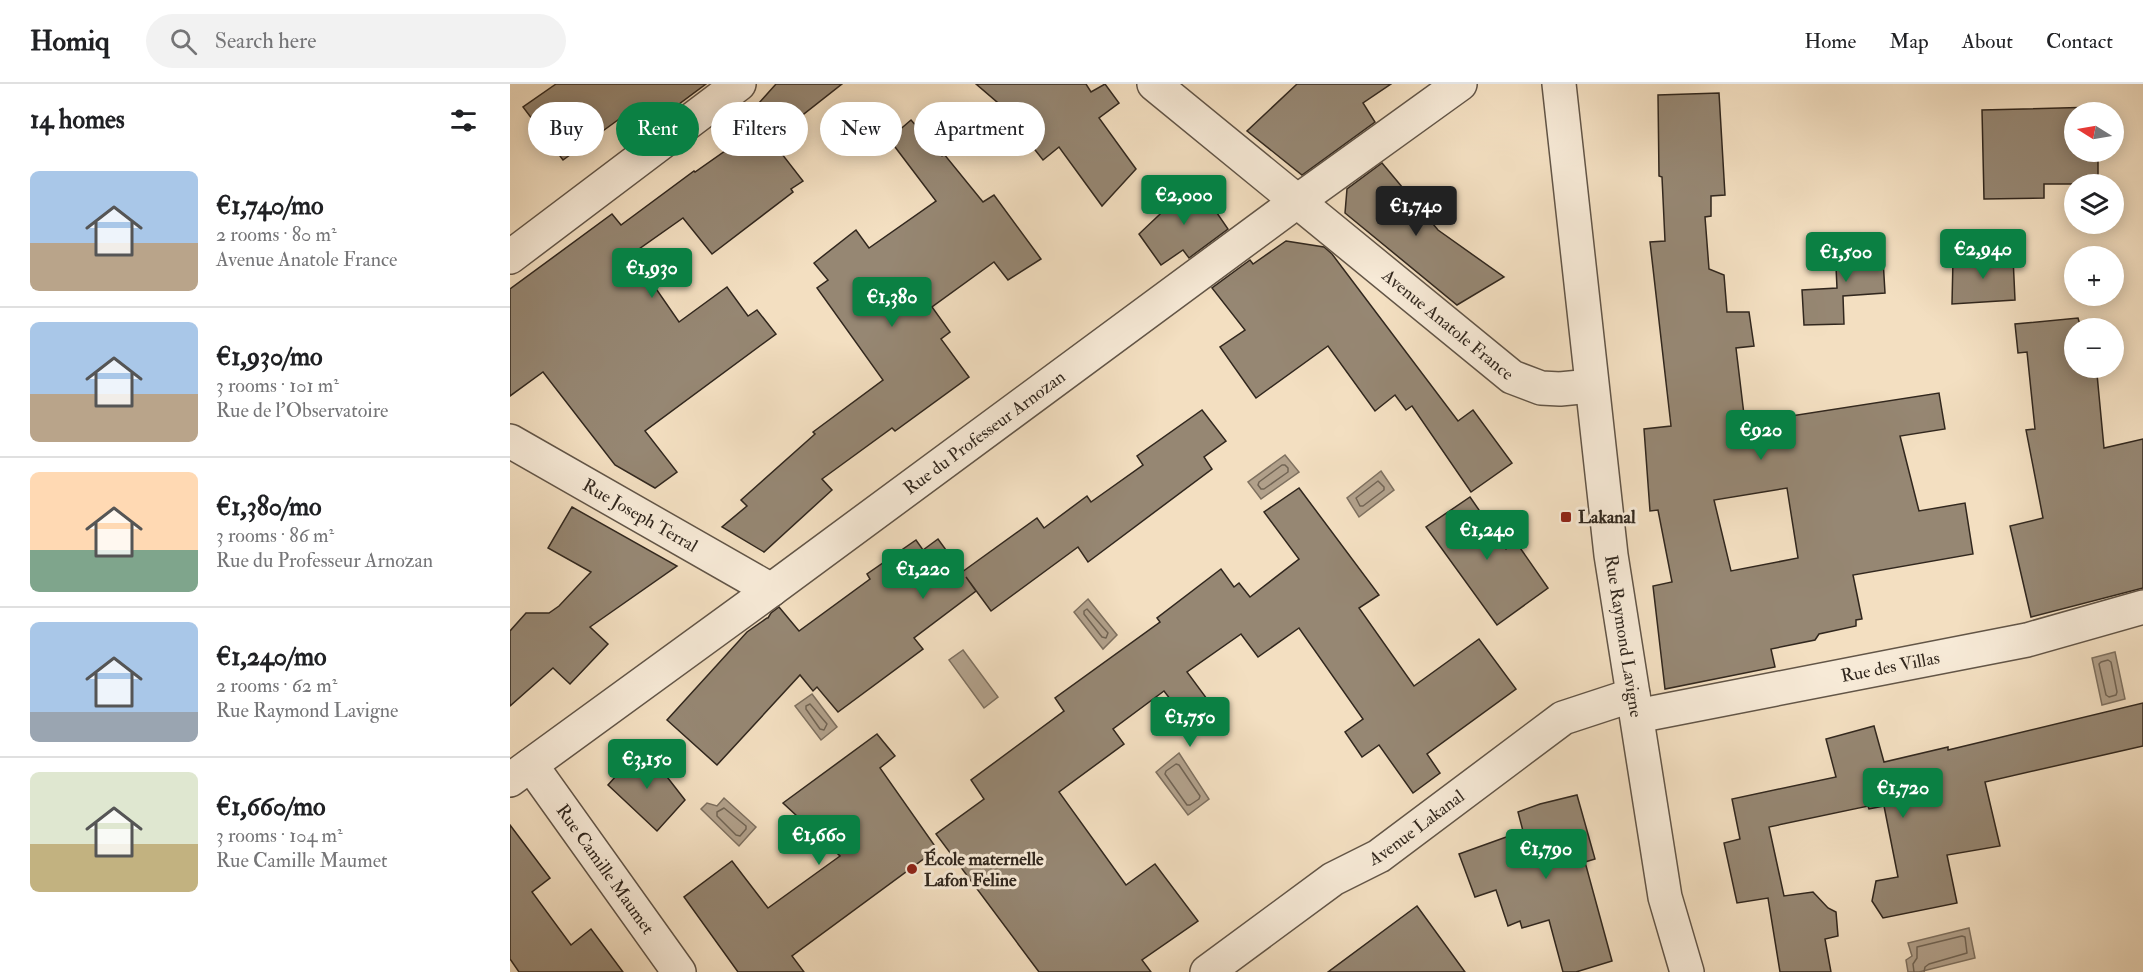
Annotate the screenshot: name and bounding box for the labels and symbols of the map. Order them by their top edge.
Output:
north arrow [2064,102,2124,162]
pin: €2,000 [1135,175,1233,226]
pin: €1,740 [1367,186,1465,237]
pin: €2,940 [1934,229,2032,280]
pin: €1,500 [1797,232,1895,283]
pin: €1,930 [603,248,701,299]
street label: Avenue Anatole France [1376,264,1519,386]
pin: €1,380 [843,277,941,328]
street label: Rue du Professeur Arnozan [899,366,1070,500]
pin: €920 [1725,410,1797,461]
street label: Rue Joseph Terral [578,474,702,558]
place label: Lakanal [1578,506,1636,529]
pin: €1,240 [1438,510,1536,561]
marker: Lakanal [1559,510,1573,524]
pin: €1,220 [874,549,972,600]
street label: Rue Raymond Lavigne [1599,553,1648,720]
street label: Rue des Villas [1839,646,1942,688]
pin: €1,750 [1141,697,1239,748]
pin: €3,150 [598,739,696,790]
pin: €1,720 [1854,768,1952,819]
street label: Avenue Lakanal [1364,785,1470,872]
street label: Rue Camille Maumet [551,800,659,939]
pin: €1,660 [770,815,868,866]
pin: €1,790 [1497,829,1595,880]
place label: École maternelle Lafon Feline [924,847,1044,892]
marker: École maternelle Lafon Feline [905,862,919,876]

